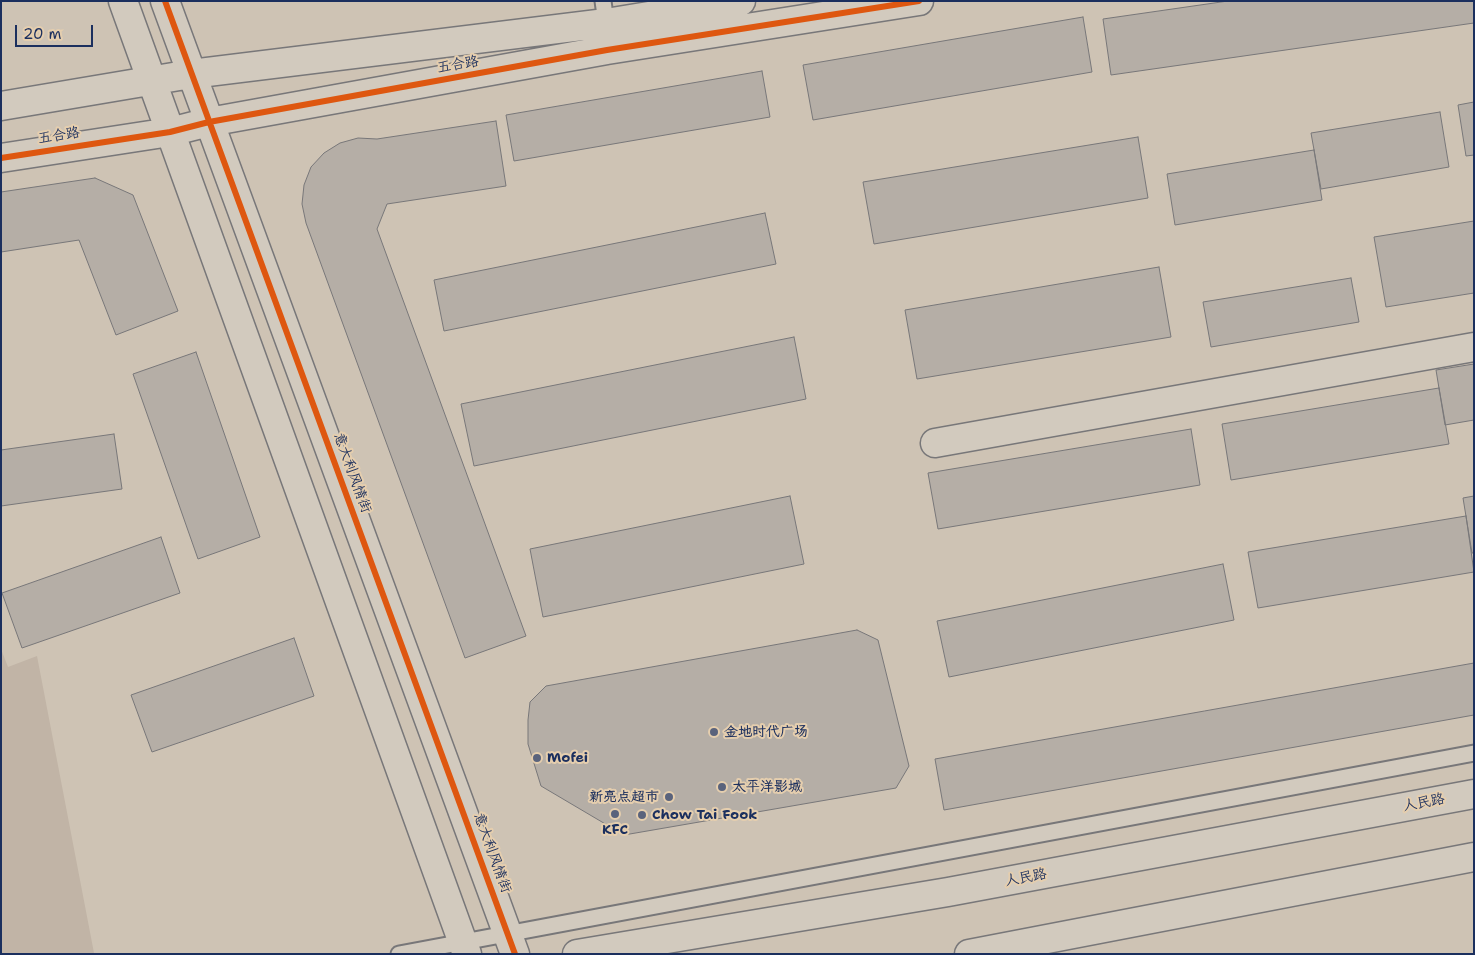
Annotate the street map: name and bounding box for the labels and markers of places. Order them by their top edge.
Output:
place label: 金地时代广场 [724,724,808,740]
marker: 金地时代广场 [708,726,720,738]
place label: Mofei [547,750,588,766]
marker: Mofei [531,752,543,764]
place label: 太平洋影城 [732,779,802,795]
marker: 太平洋影城 [716,781,728,793]
place label: 新亮点超市 [589,789,659,805]
marker: 新亮点超市 [663,791,675,803]
place label: Chow Tai Fook [652,807,757,823]
marker: KFC [609,808,621,820]
marker: Chow Tai Fook [636,809,648,821]
place label: KFC [602,822,628,838]

